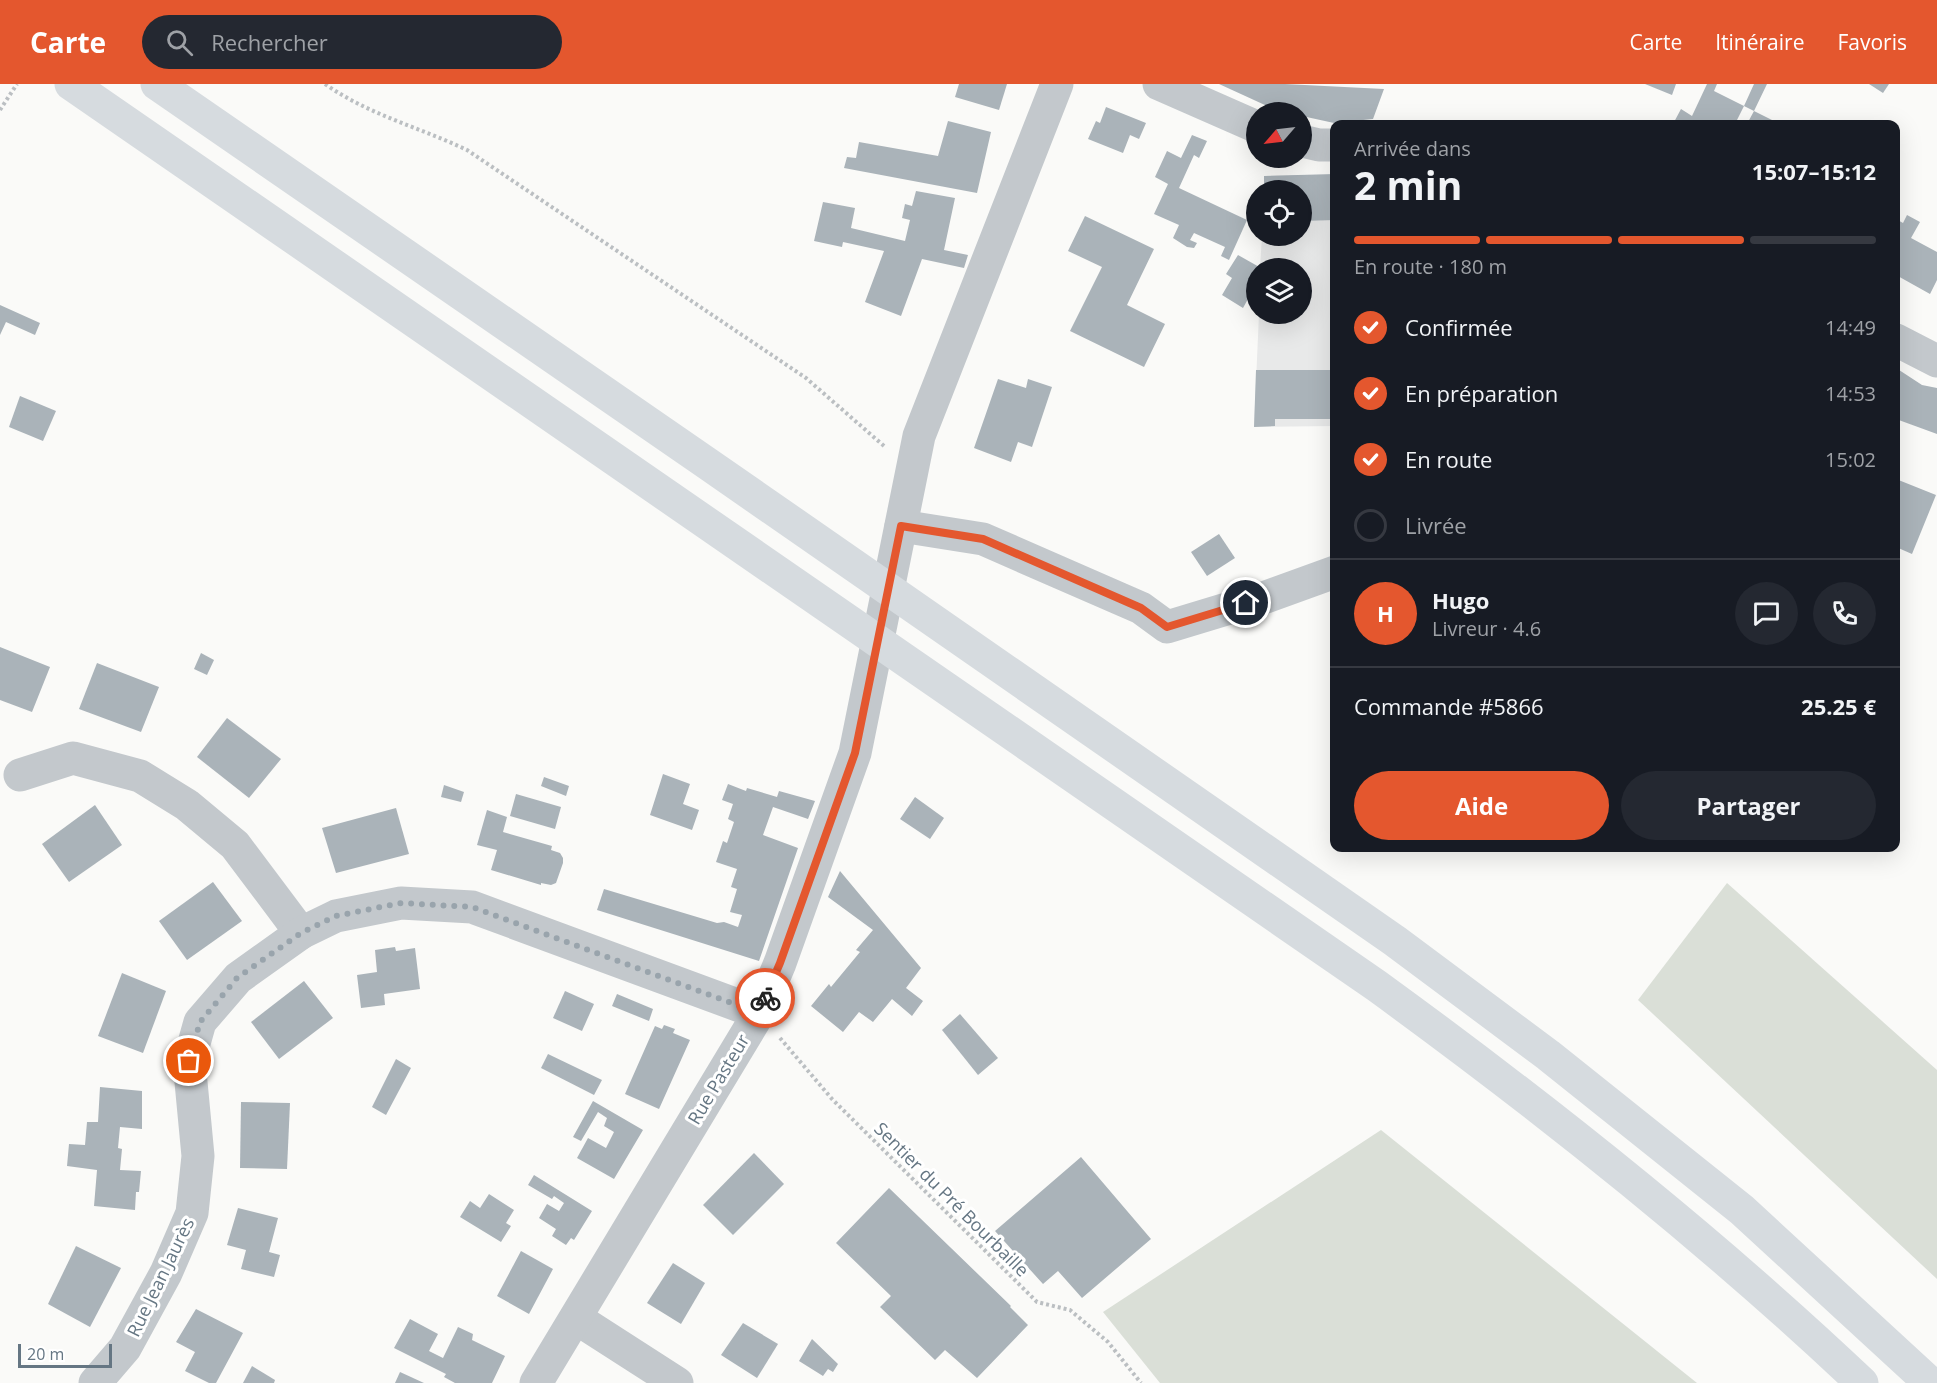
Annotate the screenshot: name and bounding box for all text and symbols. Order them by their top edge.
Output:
search box [142,15,562,69]
text: Carte [30,23,106,61]
icon: search [163,26,196,59]
text: Rechercher [211,27,328,57]
text: Carte [1629,28,1682,56]
text: Itinéraire [1715,28,1804,56]
text: Favoris [1837,28,1907,56]
north arrow [1246,102,1312,168]
map controls [1246,102,1312,324]
text: Arrivée dans [1354,135,1471,162]
text: 15:07–15:12 [1752,156,1876,186]
text: 2 min [1354,158,1462,211]
button: locate [1246,180,1312,246]
text: En route · 180 m [1354,253,1507,280]
button: layers [1246,258,1312,324]
icon: check [1354,311,1387,344]
text: Confirmée [1405,312,1513,342]
text: 14:49 [1825,314,1876,341]
icon: check [1354,377,1387,410]
text: En préparation [1405,378,1558,408]
text: 14:53 [1825,380,1876,407]
icon: check [1354,443,1387,476]
text: En route [1405,444,1492,474]
text: 15:02 [1825,446,1876,473]
text: Livrée [1405,510,1467,540]
pin [1220,577,1271,628]
button: chat [1735,582,1798,645]
button: phone [1813,582,1876,645]
text: Hugo [1432,585,1489,615]
icon: home [1229,586,1262,619]
text: H [1377,598,1394,628]
text: Livreur · 4.6 [1432,615,1541,642]
text: Commande #5866 [1354,691,1544,721]
text: 25.25 € [1801,691,1876,721]
button: Aide [1354,771,1609,840]
button: Partager [1621,771,1876,840]
courier [735,968,795,1028]
icon: bike [749,982,782,1015]
street label: Rue Pasteur [682,1029,755,1129]
pin [163,1035,214,1086]
icon: bag [172,1044,205,1077]
street label: Sentier du Pré Bourbaille [869,1116,1035,1282]
street label: Rue Jean Jaurès [121,1214,199,1340]
scale bar [18,1341,112,1368]
text: 20 m [27,1343,64,1365]

